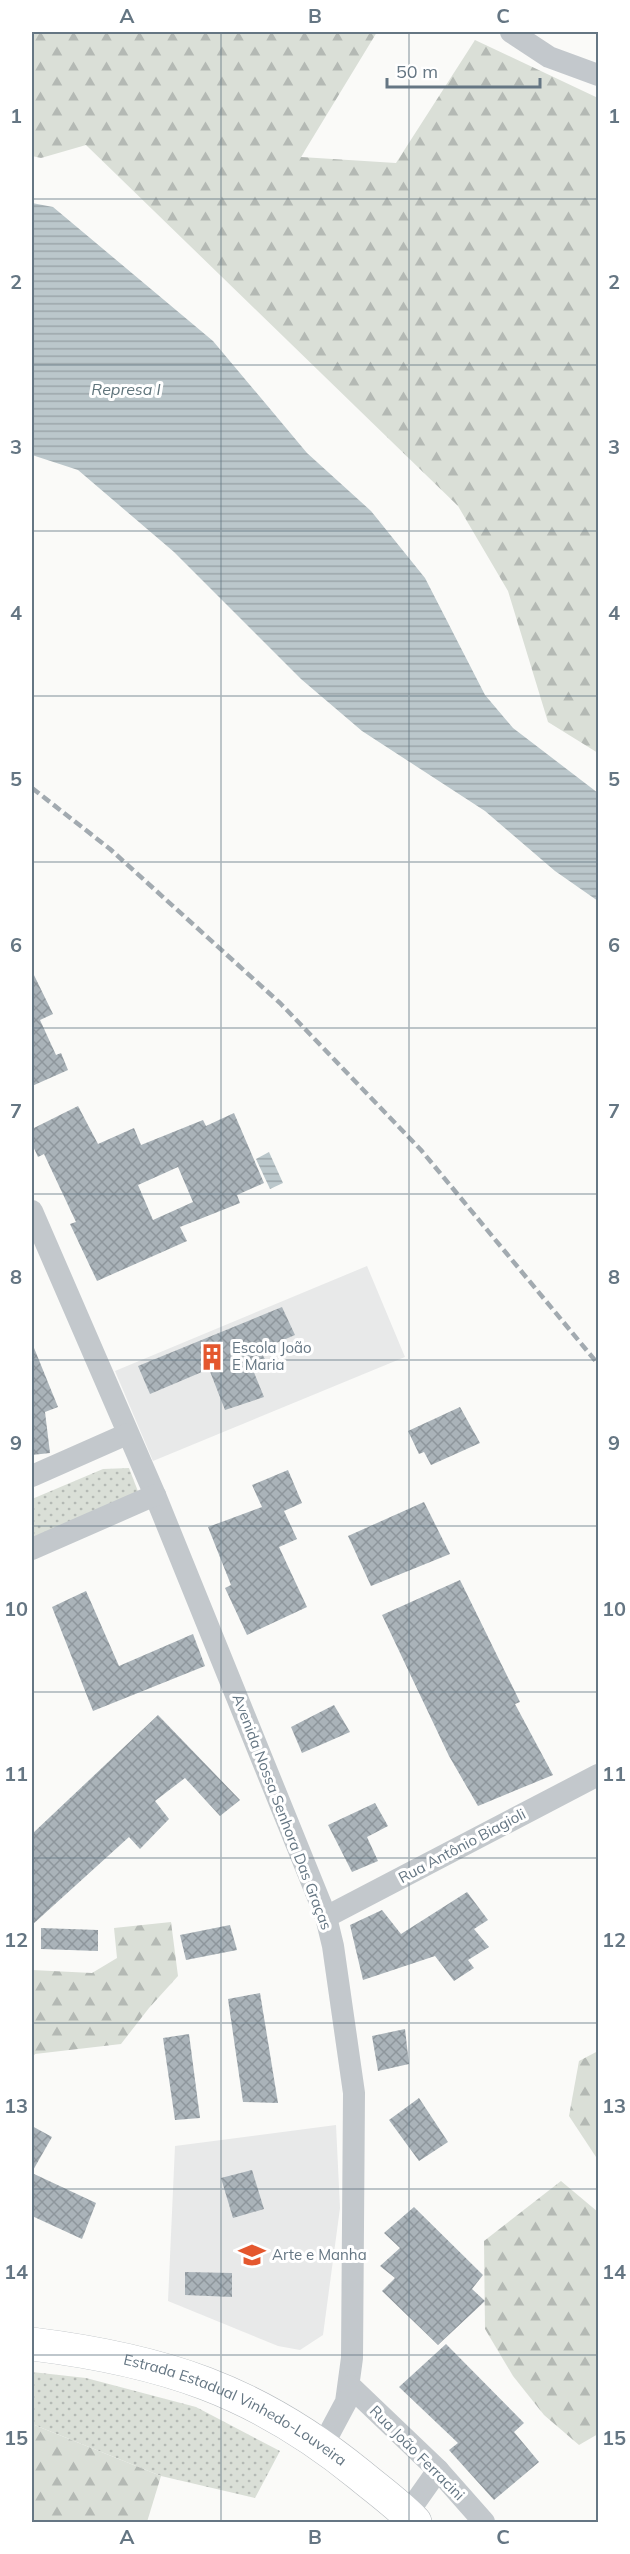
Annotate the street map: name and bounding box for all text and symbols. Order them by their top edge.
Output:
text: A [120,3,135,28]
text: B [308,3,322,28]
text: C [496,3,510,28]
scale bar [387,51,540,89]
text: 50 m [396,60,438,83]
text: 1 [10,103,22,128]
text: 1 [608,103,620,128]
text: 2 [10,269,22,294]
text: 2 [608,269,620,294]
water label: Represa I [91,379,161,399]
text: 3 [10,434,22,459]
text: 3 [608,434,620,459]
text: 4 [10,600,22,625]
text: 4 [608,600,620,625]
text: 5 [10,766,22,791]
text: 5 [608,766,620,791]
text: 6 [10,932,22,957]
text: 6 [608,932,620,957]
text: 7 [10,1098,22,1123]
text: 7 [608,1098,620,1123]
text: 8 [10,1264,22,1289]
text: 8 [608,1264,620,1289]
place label: Escola João E Maria [232,1338,312,1374]
building icon: Escola João E Maria [197,1342,227,1372]
text: 9 [10,1430,22,1455]
text: 9 [608,1430,620,1455]
text: 10 [4,1596,28,1621]
text: 10 [602,1596,626,1621]
street label: Avenida Nossa Senhora Das Graças [229,1691,336,1932]
text: 11 [4,1761,28,1786]
text: 11 [602,1761,626,1786]
street label: Rua Antônio Biagioli [395,1804,529,1887]
text: 12 [4,1927,28,1952]
text: 12 [602,1927,626,1952]
text: 13 [4,2093,28,2118]
text: 13 [602,2093,626,2118]
school or university icon: Arte e Manha [237,2240,267,2270]
place label: Arte e Manha [272,2245,367,2264]
text: 14 [4,2259,28,2284]
text: 14 [602,2259,626,2284]
street label: Estrada Estadual Vinhedo-Louveira [122,2350,351,2470]
street label: Rua João Ferracini [366,2401,469,2504]
text: 15 [4,2425,28,2450]
text: 15 [602,2425,626,2450]
text: A [120,2524,135,2549]
text: B [308,2524,322,2549]
text: C [496,2524,510,2549]

